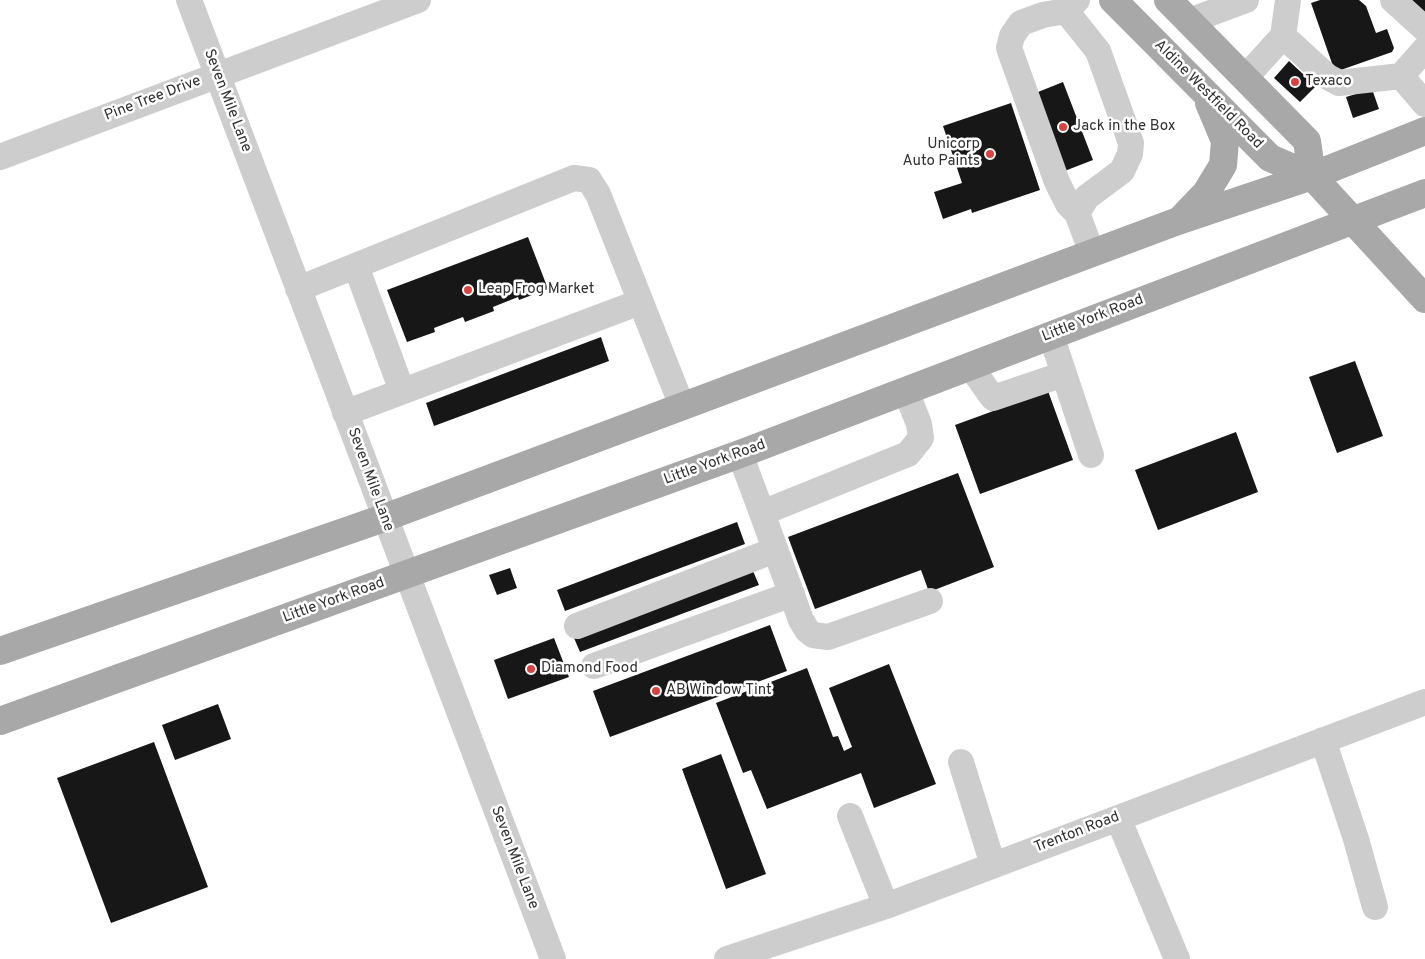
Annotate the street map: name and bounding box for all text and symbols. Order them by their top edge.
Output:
street label: Aldine Westfield Road [1150,37,1266,153]
street label: Seven Mile Lane [199,47,255,155]
street label: Pine Tree Drive [102,72,204,126]
place label: Texaco [1305,73,1351,91]
marker: Texaco [1289,76,1301,88]
place label: Jack in the Box [1073,118,1175,136]
marker: Jack in the Box [1057,121,1069,133]
place label: Unicorp Auto Paints [902,136,980,171]
marker: Unicorp Auto Paints [984,148,996,160]
place label: Leap Frog Market [478,281,594,299]
marker: Leap Frog Market [462,284,474,296]
street label: Little York Road [1040,291,1146,347]
street label: Seven Mile Lane [343,426,397,534]
street label: Little York Road [662,436,768,490]
street label: Little York Road [281,574,387,628]
place label: Diamond Food [541,660,638,678]
marker: Diamond Food [525,663,537,675]
place label: AB Window Tint [666,682,772,700]
marker: AB Window Tint [650,685,662,697]
street label: Seven Mile Lane [486,804,542,912]
street label: Trenton Road [1032,808,1122,858]

